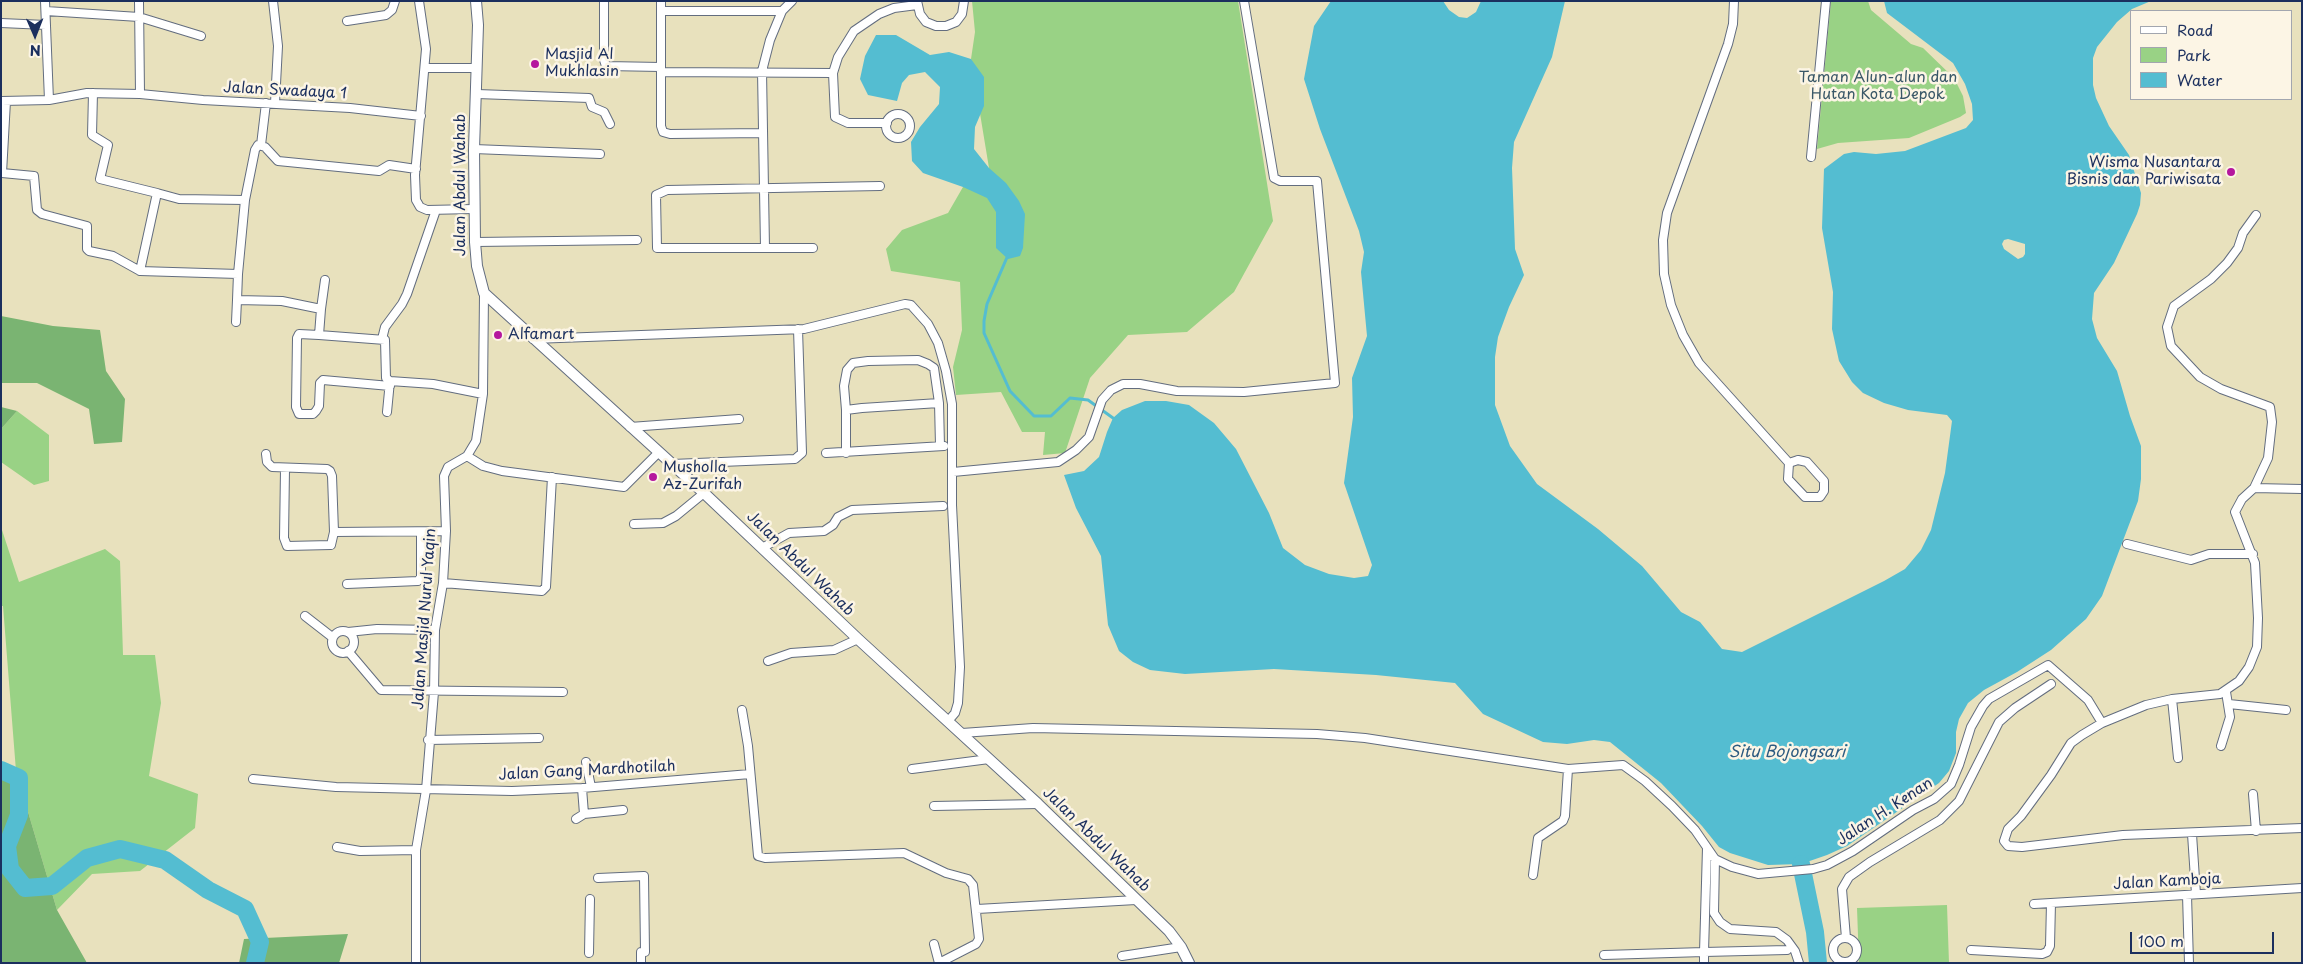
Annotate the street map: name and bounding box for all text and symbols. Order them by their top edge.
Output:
north arrow [10,10,60,60]
legend [2130,10,2293,100]
text: Road [2177,18,2213,41]
text: N [30,40,41,61]
text: Park [2177,43,2211,66]
place label: Masjid Al Mukhlasin [545,46,619,81]
marker: Masjid Al Mukhlasin [529,58,541,70]
text: Water [2177,68,2222,91]
park label: Taman Alun-alun dan Hutan Kota Depok [1799,69,1957,104]
street label: Jalan Swadaya 1 [223,79,347,103]
street label: Jalan Abdul Wahab [452,114,470,256]
place label: Wisma Nusantara Bisnis dan Pariwisata [2067,154,2221,189]
marker: Wisma Nusantara Bisnis dan Pariwisata [2225,166,2237,178]
place label: Alfamart [508,326,574,344]
marker: Alfamart [492,329,504,341]
place label: Musholla Az-Zurifah [663,459,742,494]
marker: Musholla Az-Zurifah [647,471,659,483]
street label: Jalan Abdul Wahab [743,508,857,620]
street label: Jalan Masjid Nurul Yaqin [410,528,440,710]
water label: Situ Bojongsari [1729,743,1845,763]
street label: Jalan Gang Mardhotilah [498,757,676,785]
street label: Jalan H. Kenan [1834,774,1936,850]
street label: Jalan Abdul Wahab [1039,784,1153,896]
street label: Jalan Kamboja [2113,870,2221,894]
scale bar [2133,922,2277,954]
text: 100 m [2138,929,2184,952]

